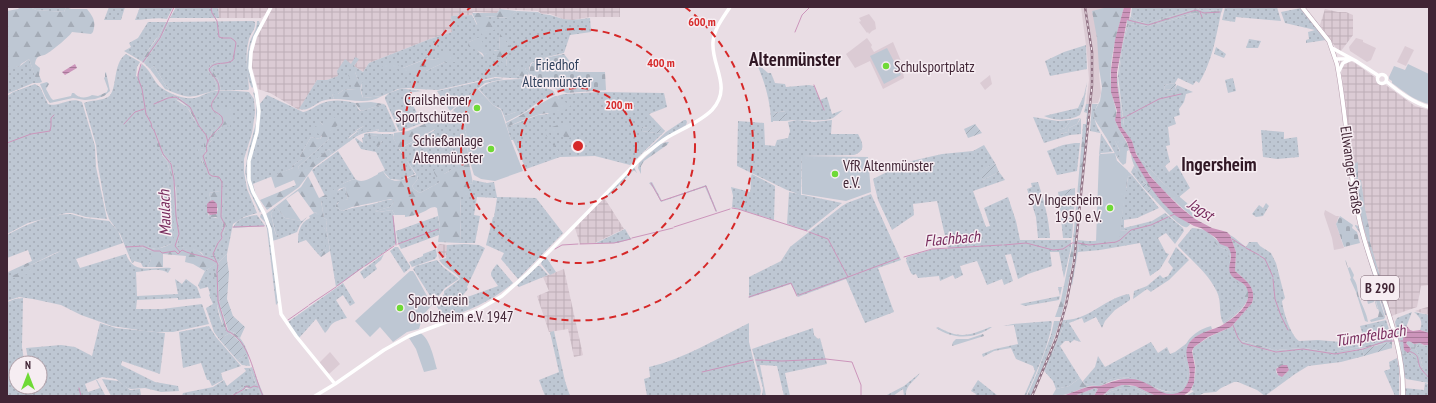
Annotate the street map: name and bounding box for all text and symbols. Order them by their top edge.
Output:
text: 600 m [688,14,716,29]
district label: Altenmünster [748,47,841,71]
park label: Friedhof Altenmünster [522,55,593,91]
text: 400 m [647,55,675,70]
place label: Schulsportplatz [894,57,975,76]
marker: Schulsportplatz [881,61,891,71]
place label: Crailsheimer Sportschützen [395,90,470,126]
text: 200 m [605,97,633,112]
marker: Crailsheimer Sportschützen [472,103,482,113]
street label: Ellwanger Straße [1336,125,1368,215]
place label: Schießanlage Altenmünster [413,131,484,167]
centre of rings [571,139,585,153]
marker: Schießanlage Altenmünster [486,144,496,154]
district label: Ingersheim [1181,152,1257,176]
place label: VfR Altenmünster e.V. [842,156,934,192]
marker: VfR Altenmünster e.V. [830,169,840,179]
water label: Maulach [153,189,175,237]
place label: SV Ingersheim 1950 e.V. [1028,190,1102,226]
water label: Jagst [1183,193,1219,226]
marker: SV Ingersheim 1950 e.V. [1105,203,1115,213]
water label: Flachbach [923,226,981,250]
road number: B 290 [1361,276,1399,300]
place label: Sportverein Onolzheim e.V. 1947 [408,290,513,326]
marker: Sportverein Onolzheim e.V. 1947 [395,303,405,313]
water label: Tümpfelbach [1333,319,1407,350]
north arrow [8,355,48,395]
text: N [25,358,31,372]

